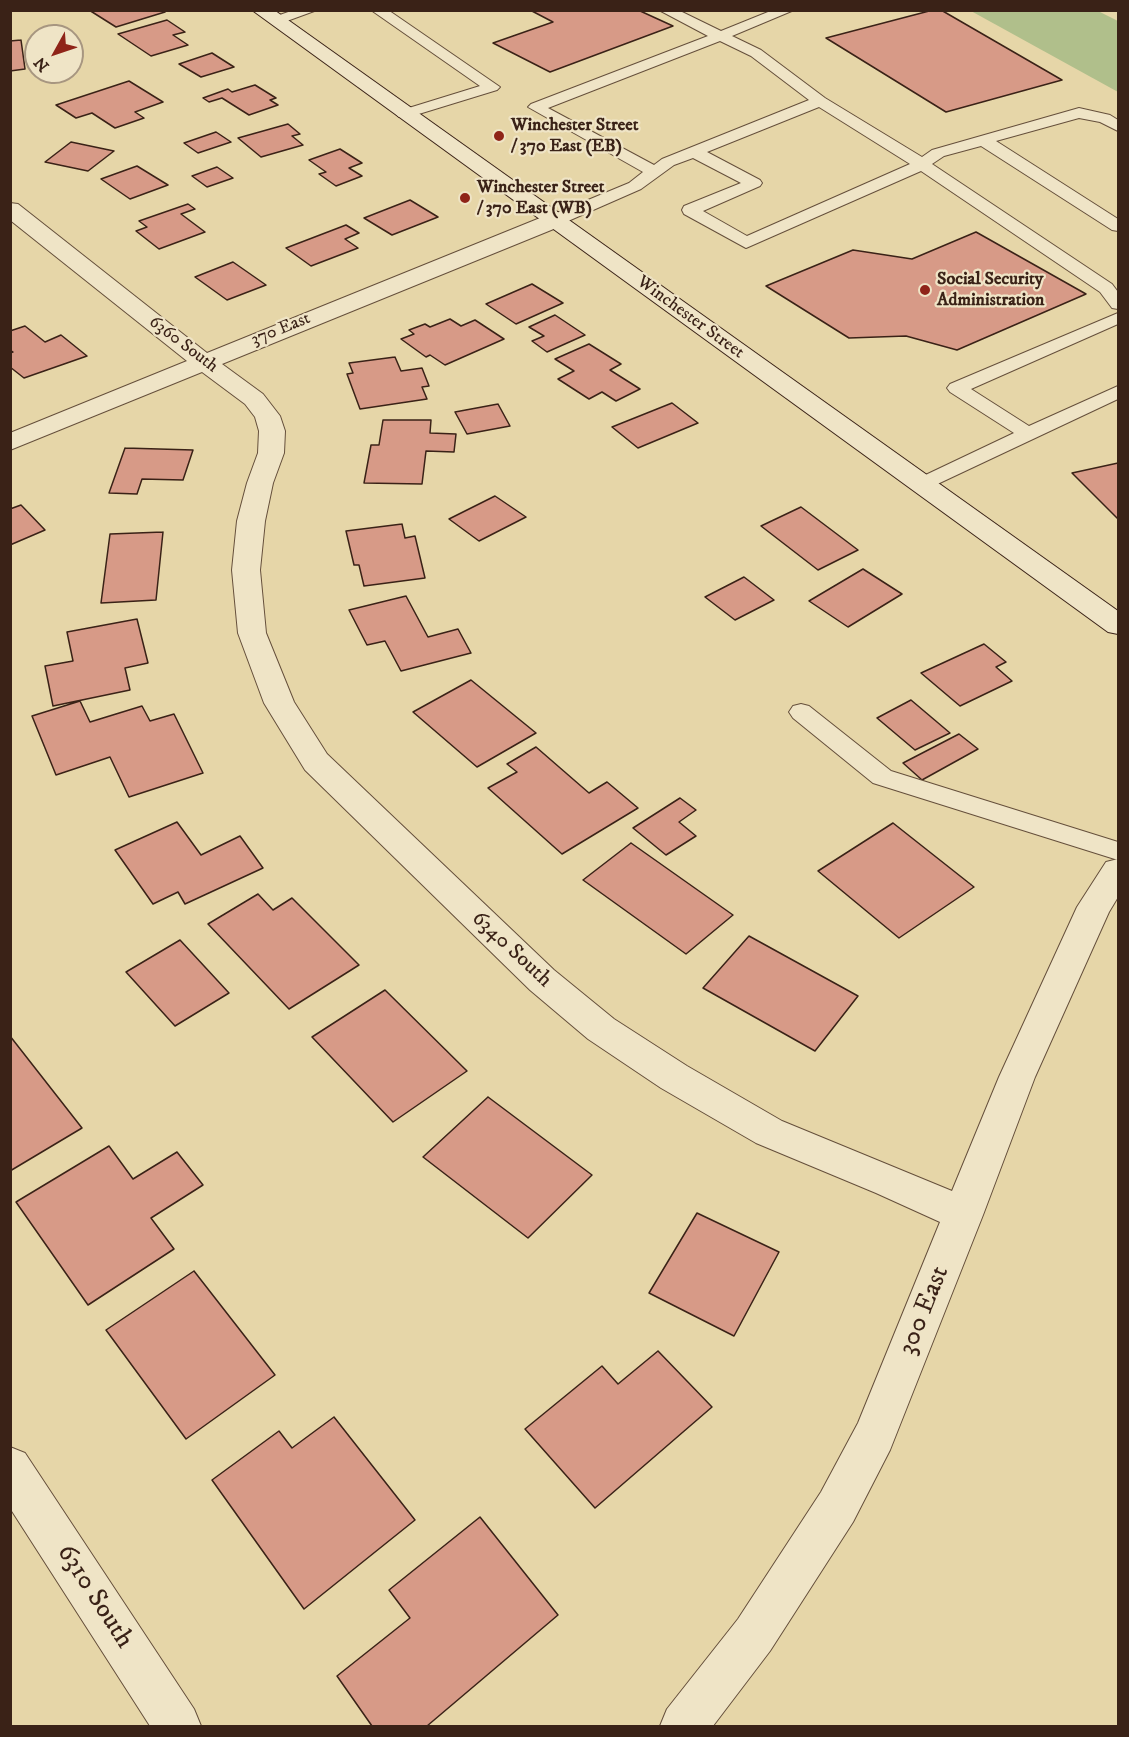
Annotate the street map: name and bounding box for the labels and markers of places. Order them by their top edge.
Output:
place label: Winchester Street / 370 East (EB) [511,115,638,158]
marker: Winchester Street / 370 East (EB) [492,129,506,143]
place label: Winchester Street / 370 East (WB) [477,177,604,219]
marker: Winchester Street / 370 East (WB) [458,191,472,205]
place label: Social Security Administration [937,269,1044,312]
marker: Social Security Administration [918,283,932,297]

